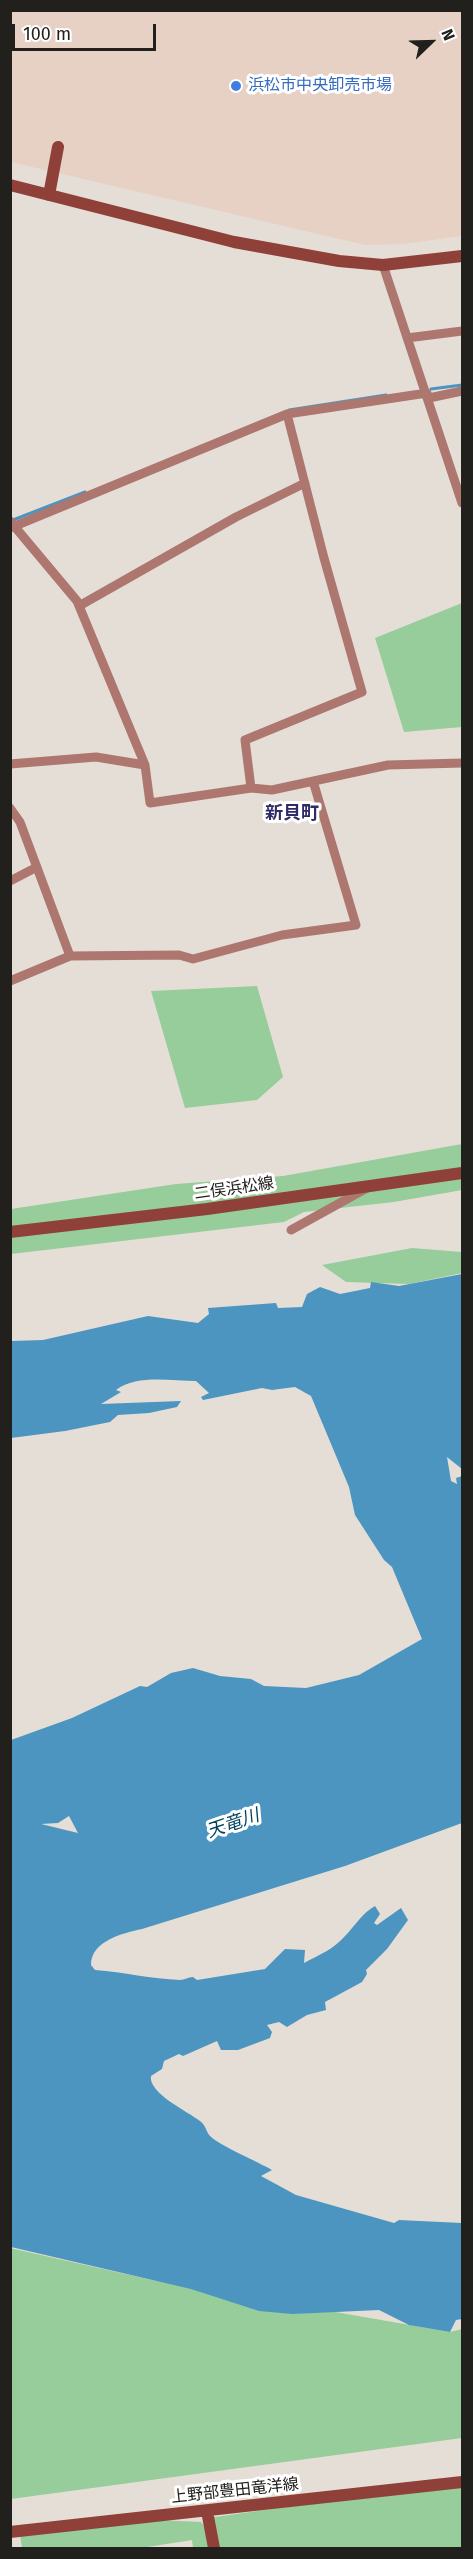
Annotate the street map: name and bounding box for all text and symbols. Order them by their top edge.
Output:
scale bar [15,12,159,50]
north arrow [401,12,461,72]
text: 100 m [23,23,71,45]
text: N [437,26,459,43]
place label: 浜松市中央卸売市場 [248,76,392,96]
marker: 浜松市中央卸売市場 [229,79,243,93]
district label: 新貝町 [265,803,319,825]
street label: 二俣浜松線 [193,1174,275,1204]
water label: 天竜川 [204,1805,262,1843]
street label: 上野部豊田竜洋線 [170,2475,300,2507]

